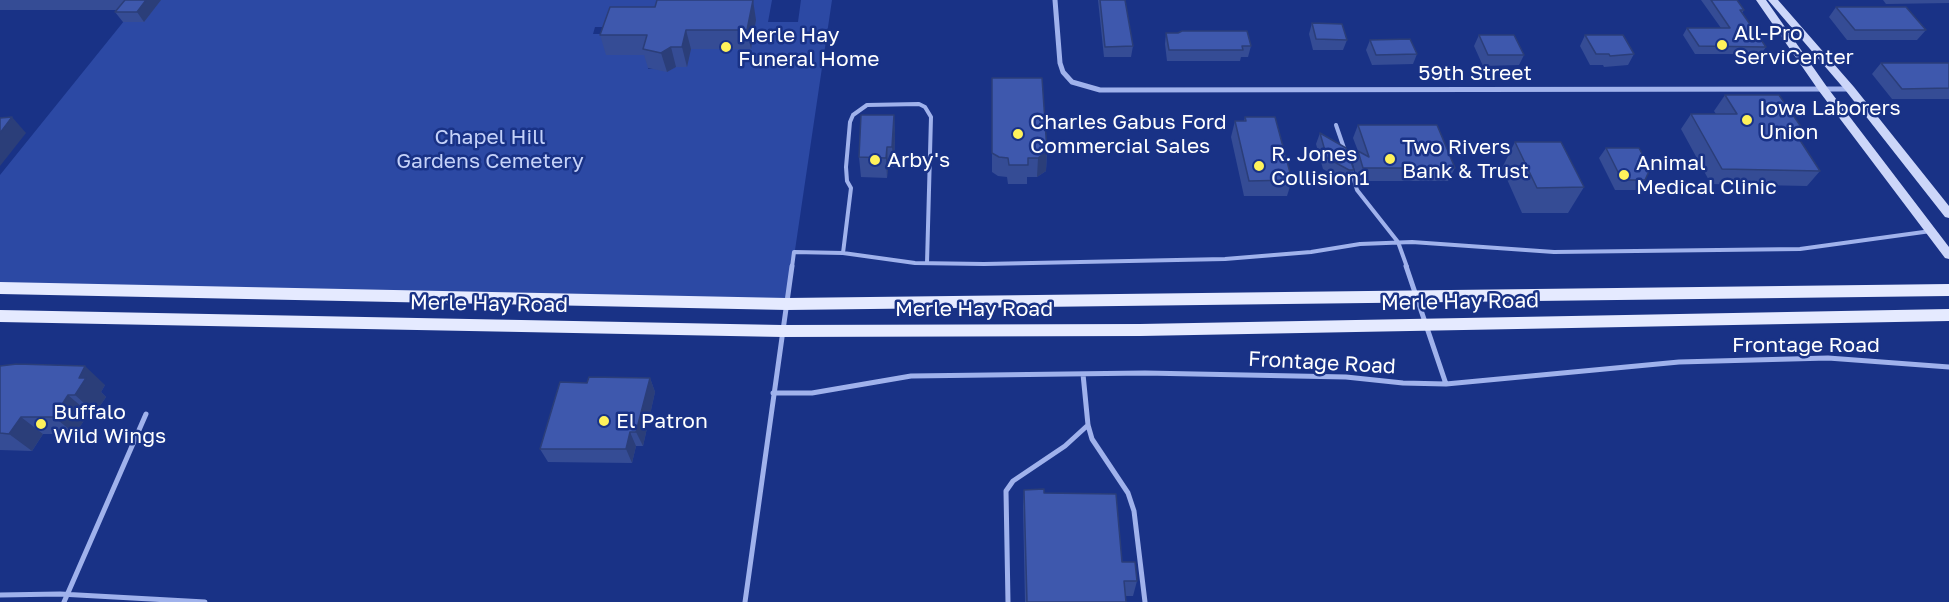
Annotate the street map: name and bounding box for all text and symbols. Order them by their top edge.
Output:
place label: All-Pro ServiCenter [1734,20,1854,70]
place label: Merle Hay Funeral Home [738,22,879,72]
marker: All-Pro ServiCenter [1715,38,1729,52]
marker: Merle Hay Funeral Home [719,40,733,54]
street label: 59th Street [1418,60,1532,86]
place label: Iowa Laborers Union [1759,95,1901,145]
place label: Charles Gabus Ford Commercial Sales [1030,109,1227,159]
marker: Iowa Laborers Union [1740,113,1754,127]
park label: Chapel Hill Gardens Cemetery [396,124,584,174]
marker: Charles Gabus Ford Commercial Sales [1011,127,1025,141]
place label: Two Rivers Bank & Trust [1402,134,1529,184]
place label: R. Jones Collision1 [1271,141,1369,191]
place label: Arby's [887,147,950,173]
place label: Animal Medical Clinic [1636,150,1777,200]
marker: Two Rivers Bank & Trust [1383,152,1397,166]
marker: Arby's [868,153,882,167]
marker: R. Jones Collision1 [1252,159,1266,173]
marker: Animal Medical Clinic [1617,168,1631,182]
street label: Merle Hay Road [1381,288,1539,316]
street label: Merle Hay Road [410,290,568,318]
street label: Merle Hay Road [895,296,1053,322]
street label: Frontage Road [1732,332,1880,358]
street label: Frontage Road [1248,347,1396,379]
place label: Buffalo Wild Wings [53,399,166,449]
place label: El Patron [616,408,708,434]
marker: El Patron [597,414,611,428]
marker: Buffalo Wild Wings [34,417,48,431]

